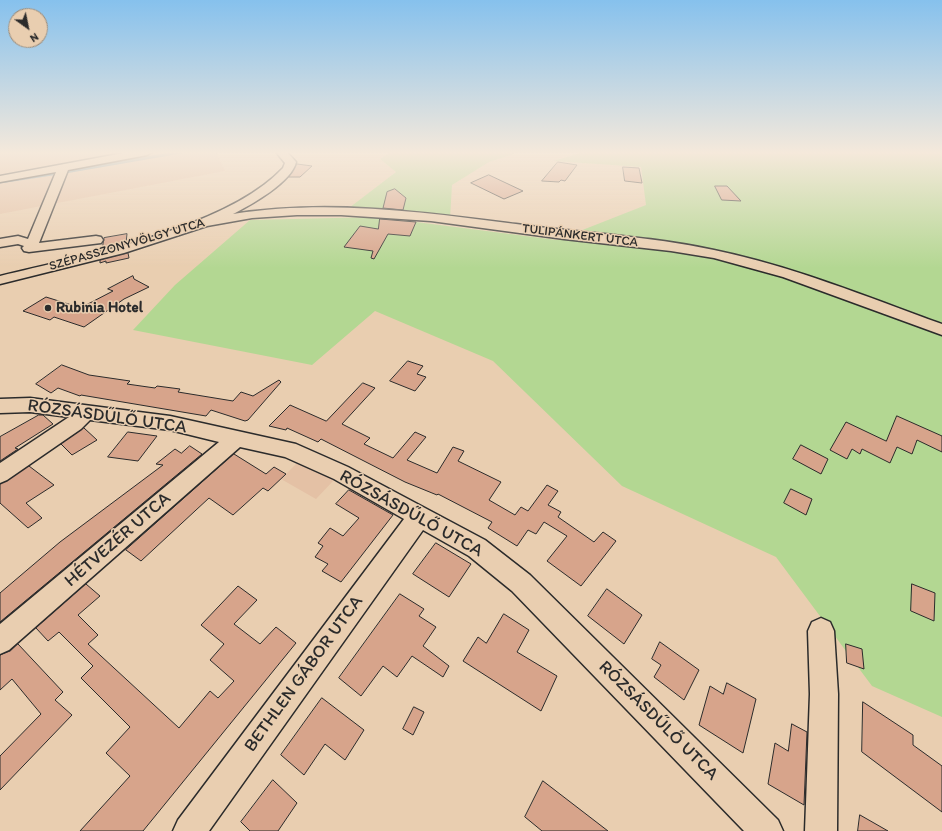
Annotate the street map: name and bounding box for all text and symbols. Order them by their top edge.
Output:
north arrow [8,8,48,48]
text: N [28,30,41,45]
street label: SZÉPASSZONYVÖLGY UTCA [48,215,206,275]
street label: TULIPÁNKERT UTCA [521,221,639,251]
place label: Rubinia Hotel [56,299,143,317]
marker: Rubinia Hotel [43,303,53,313]
street label: RÓZSÁSDŰLŐ UTCA [26,395,188,439]
street label: RÓZSÁSDŰLŐ UTCA [336,466,486,562]
street label: HÉTVEZÉR UTCA [61,488,175,592]
street label: BETHLEN GÁBOR UTCA [240,592,368,756]
street label: RÓZSÁSDŰLŐ UTCA [594,657,722,785]

